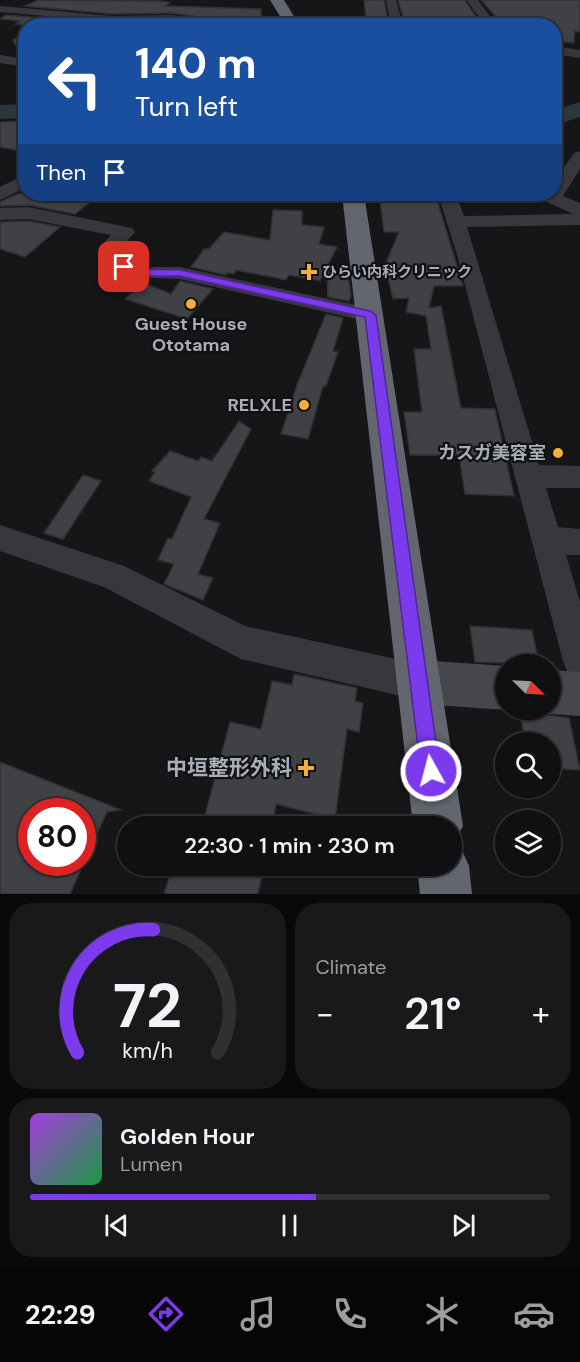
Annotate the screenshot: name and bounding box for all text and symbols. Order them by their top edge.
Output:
text: 140 m [135,36,257,91]
icon: left [36,42,114,120]
text: Turn left [135,89,238,124]
icon: arrive [98,156,131,189]
text: Then [36,158,86,187]
pin [98,241,149,292]
icon: arrive [107,250,140,283]
place label: ひらい内科クリニック [322,262,472,282]
marker: ひらい内科クリニック [300,263,318,281]
marker: Guest House Ototama [184,297,198,311]
place label: Guest House Ototama [135,312,247,357]
place label: RELXLE [228,393,292,417]
marker: RELXLE [297,398,311,412]
place label: カスガ美容室 [438,441,546,465]
marker: カスガ美容室 [551,446,565,460]
north arrow [495,654,561,720]
map controls [495,654,561,876]
button: search [495,732,561,798]
position arrow [399,739,463,803]
place label: 中垣整形外科 [166,754,292,782]
marker: 中垣整形外科 [297,759,315,777]
speed limit sign: 80 [18,798,96,876]
button: layers [495,810,561,876]
text: 22:30 · 1 min · 230 m [184,831,395,860]
text: Climate [316,954,386,980]
text: 72 [113,965,182,1046]
text: 21° [404,984,462,1043]
text: − [316,992,334,1035]
text: + [532,992,550,1035]
text: km/h [122,1037,173,1065]
text: Golden Hour [120,1122,255,1151]
text: Lumen [120,1151,183,1177]
icon: previous [100,1209,133,1242]
icon: pause [273,1209,306,1242]
icon: next [447,1209,480,1242]
icon: directions [145,1293,187,1335]
icon: music [237,1293,279,1335]
icon: phone [329,1293,371,1335]
icon: climate [421,1293,463,1335]
icon: car [513,1293,555,1335]
text: 22:29 [25,1297,96,1332]

